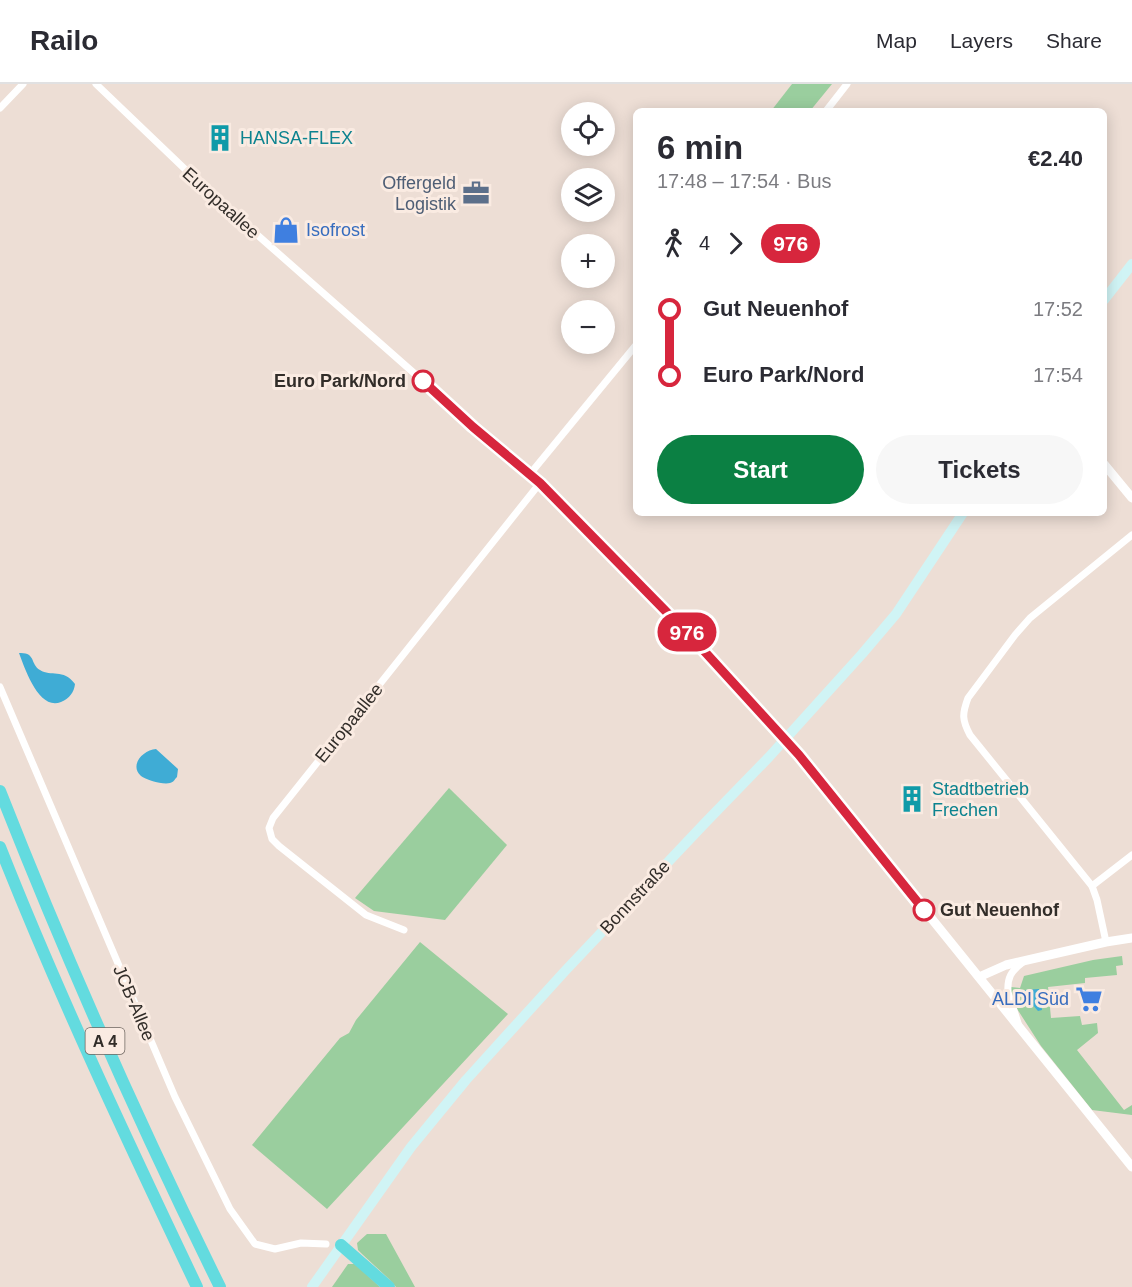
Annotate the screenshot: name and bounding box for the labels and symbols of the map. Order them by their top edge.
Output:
building icon: HANSA-FLEX [205,123,235,153]
place label: HANSA-FLEX [240,128,353,148]
street label: Europaallee [179,163,263,243]
place label: Offergeld Logistik [382,173,457,214]
office icon: Offergeld Logistik [461,178,491,208]
shop icon: Isofrost [271,215,301,245]
place label: Isofrost [306,220,365,240]
marker: Euro Park/Nord [412,370,434,392]
place label: Euro Park/Nord [274,371,406,391]
line badge: 976 [652,612,722,652]
street label: Europaallee [311,679,387,767]
place label: Stadtbetrieb Frechen [932,779,1029,820]
building icon: Stadtbetrieb Frechen [897,784,927,814]
street label: Bonnstraße [596,856,674,938]
marker: Gut Neuenhof [913,899,935,921]
place label: Gut Neuenhof [940,900,1060,920]
street label: JCB-Allee [109,962,159,1044]
supermarket icon: ALDI Süd [1074,984,1104,1014]
place label: ALDI Süd [992,989,1069,1009]
road number: A 4 [86,1028,124,1054]

